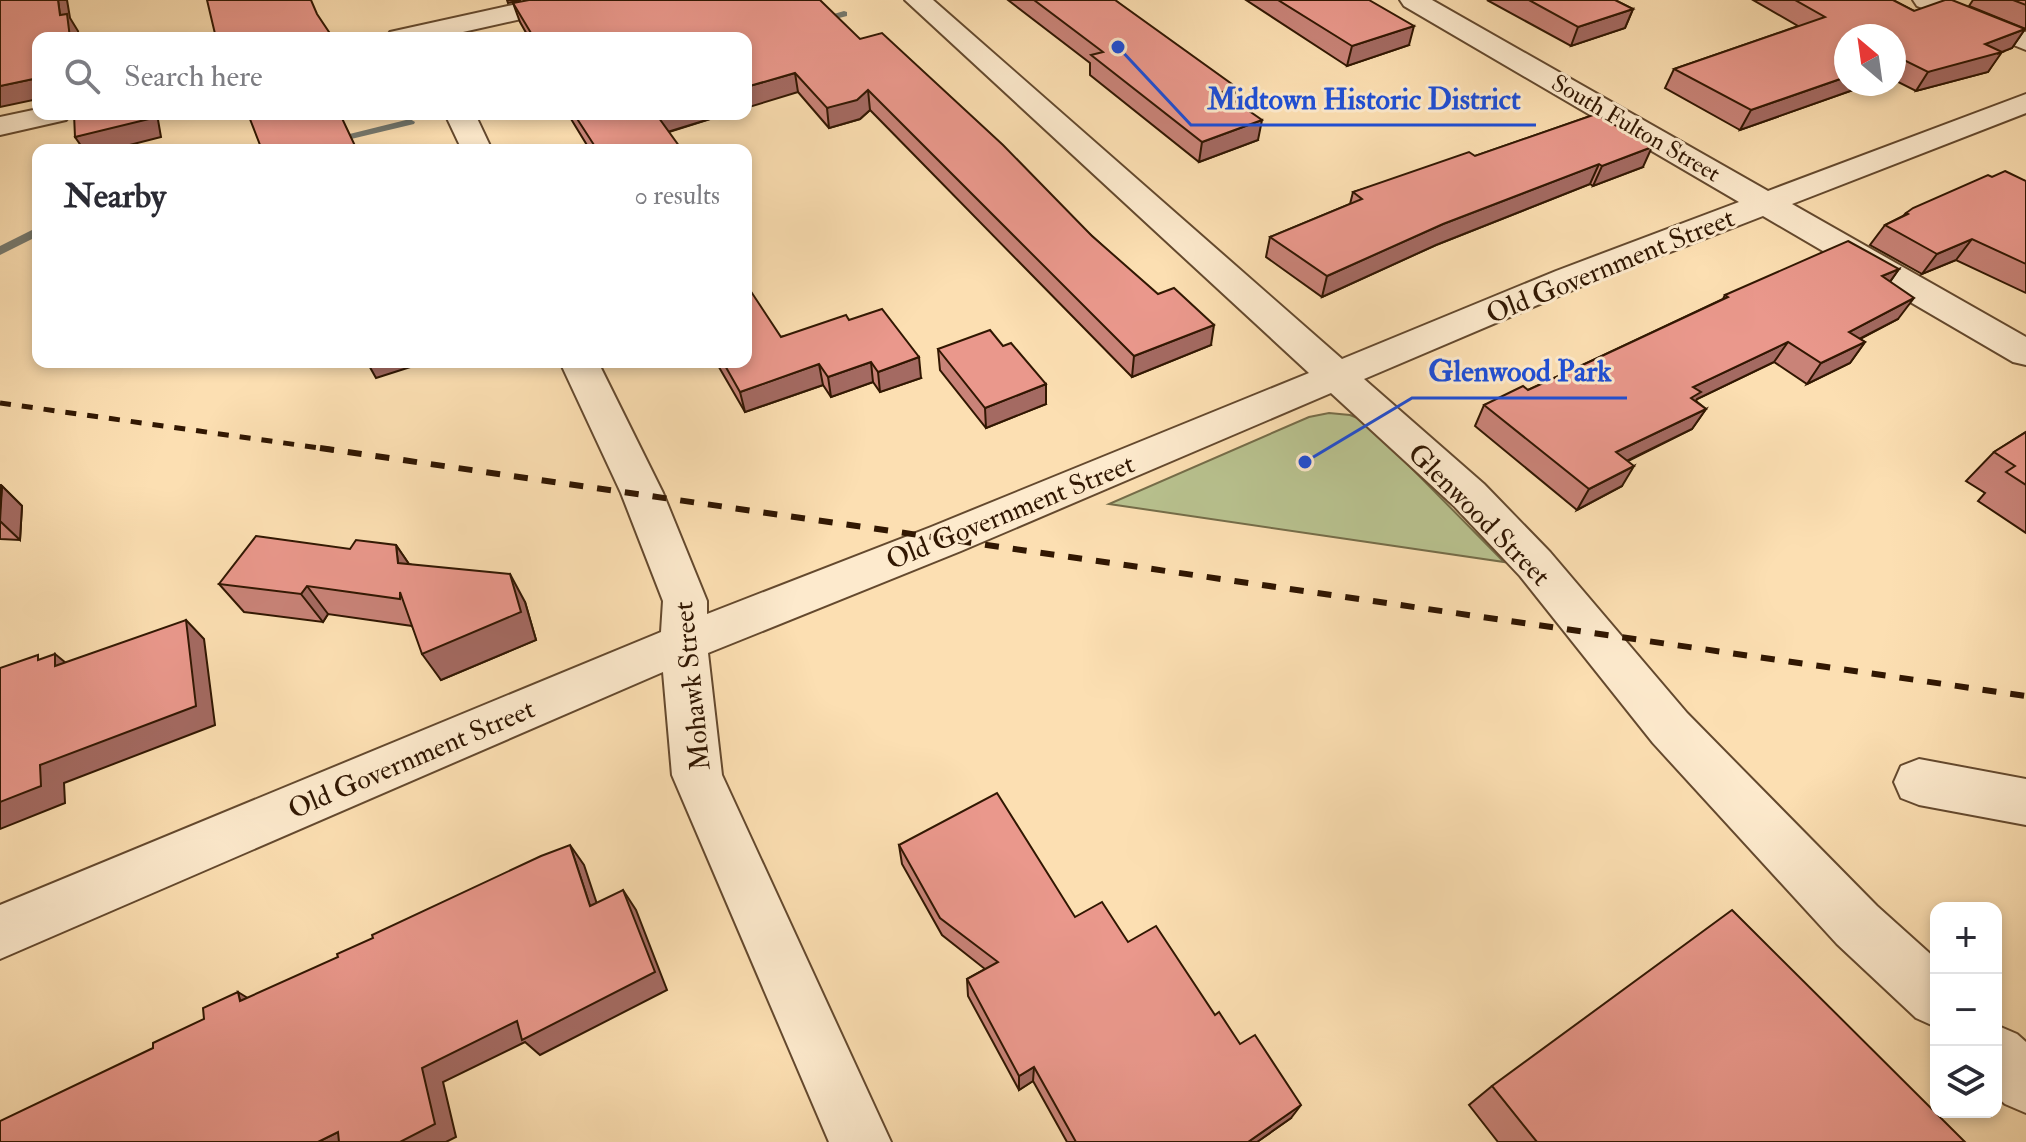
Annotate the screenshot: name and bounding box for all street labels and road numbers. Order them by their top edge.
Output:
street label: South Fulton Street [1546,67,1726,189]
street label: Old Government Street [1481,201,1740,332]
street label: Glenwood Street [1400,436,1558,594]
street label: Old Government Street [881,447,1140,578]
street label: Mohawk Street [666,600,719,772]
street label: Old Government Street [283,692,540,827]

